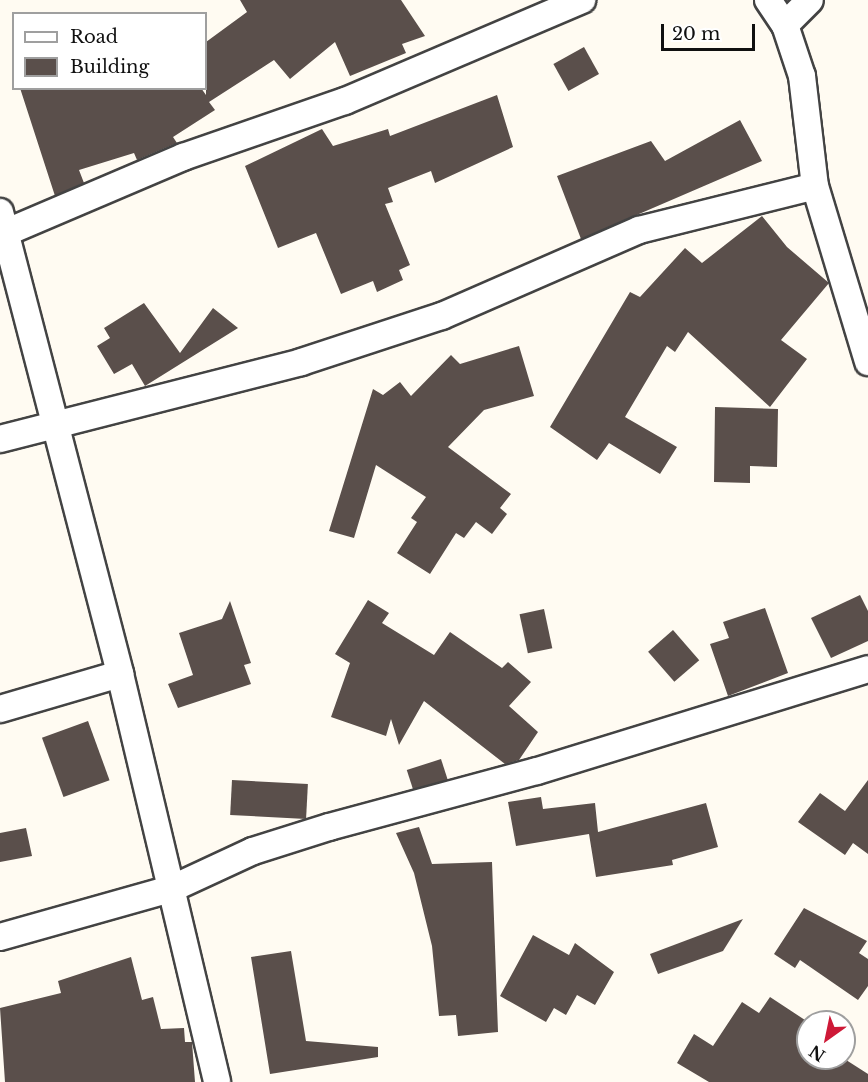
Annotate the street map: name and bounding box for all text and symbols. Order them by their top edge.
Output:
legend [12,12,207,90]
scale bar [664,12,758,50]
text: 20 m [672,23,720,45]
text: Road [70,26,118,48]
text: Building [70,56,149,78]
north arrow [796,1010,856,1070]
text: N [806,1041,829,1066]

